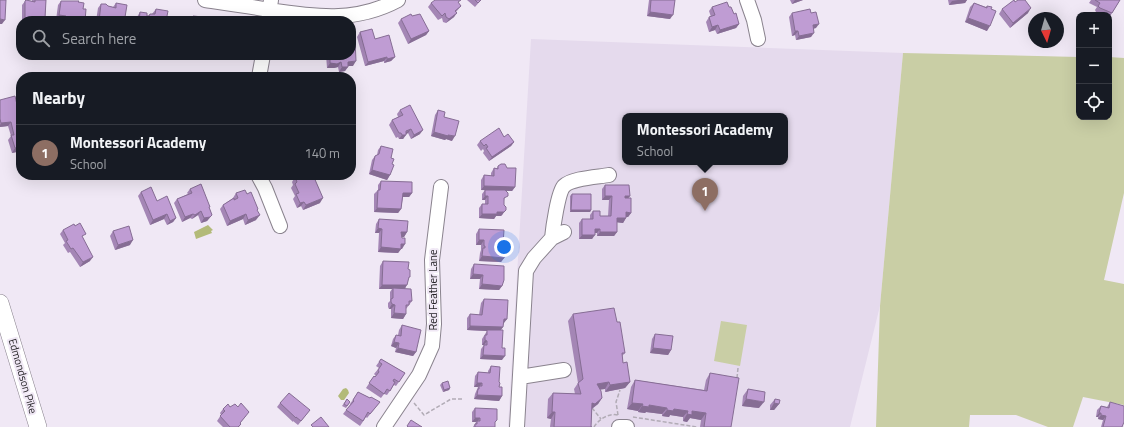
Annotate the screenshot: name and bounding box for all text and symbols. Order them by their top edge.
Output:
north arrow [1028,12,1064,48]
map controls [1076,12,1112,120]
button: + [1076,12,1112,48]
search box [16,16,356,60]
icon: search [30,27,52,49]
text: Search here [62,27,136,50]
button: − [1076,48,1112,84]
button: locate [1076,84,1112,120]
text: Nearby [32,85,85,111]
popup [622,113,788,165]
text: Montessori Academy [637,118,773,141]
text: Montessori Academy [70,131,206,154]
text: School [637,141,673,161]
text: 1 [41,143,49,163]
text: 140 m [304,143,340,163]
text: School [70,154,106,174]
pin: 1 [692,178,718,211]
your location [494,237,514,257]
street label: Red Feather Lane [425,249,441,330]
street label: Edmondson Pike [5,337,41,416]

